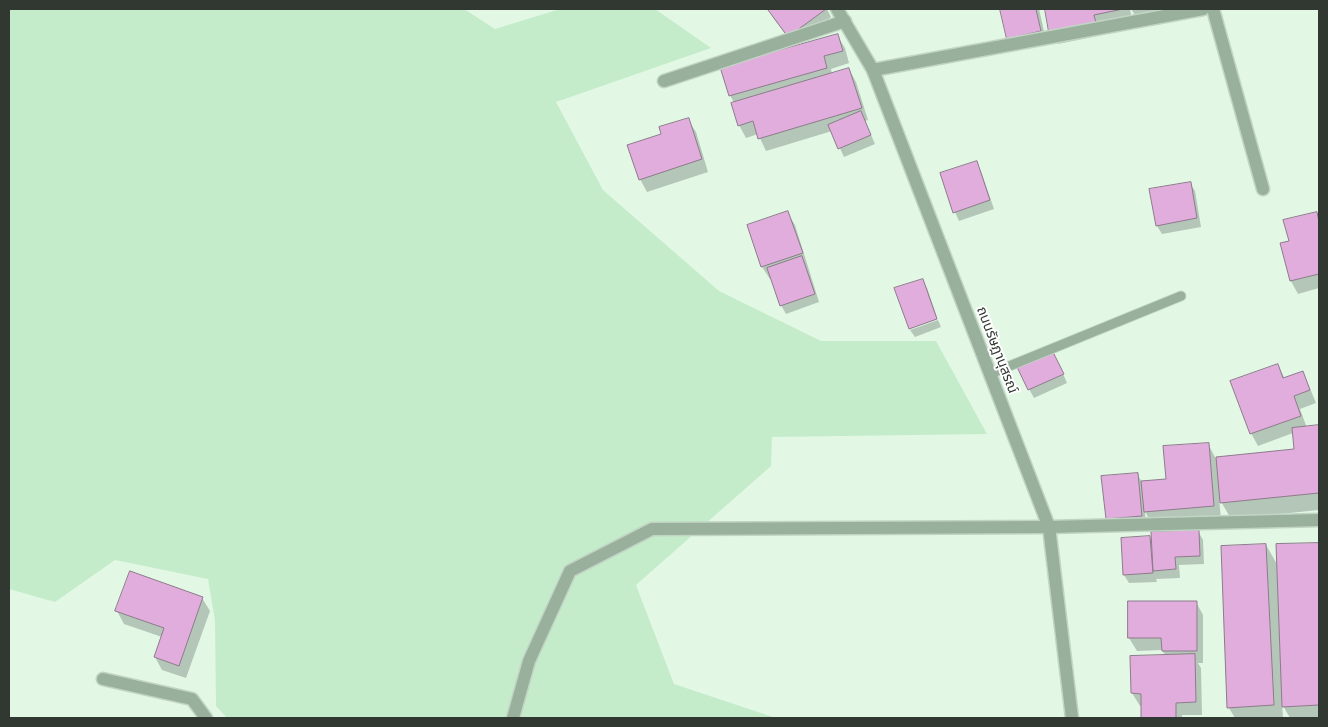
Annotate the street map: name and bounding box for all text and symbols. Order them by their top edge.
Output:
street label: ถนนรัษฎานุสรณ์ [973,304,1021,396]

